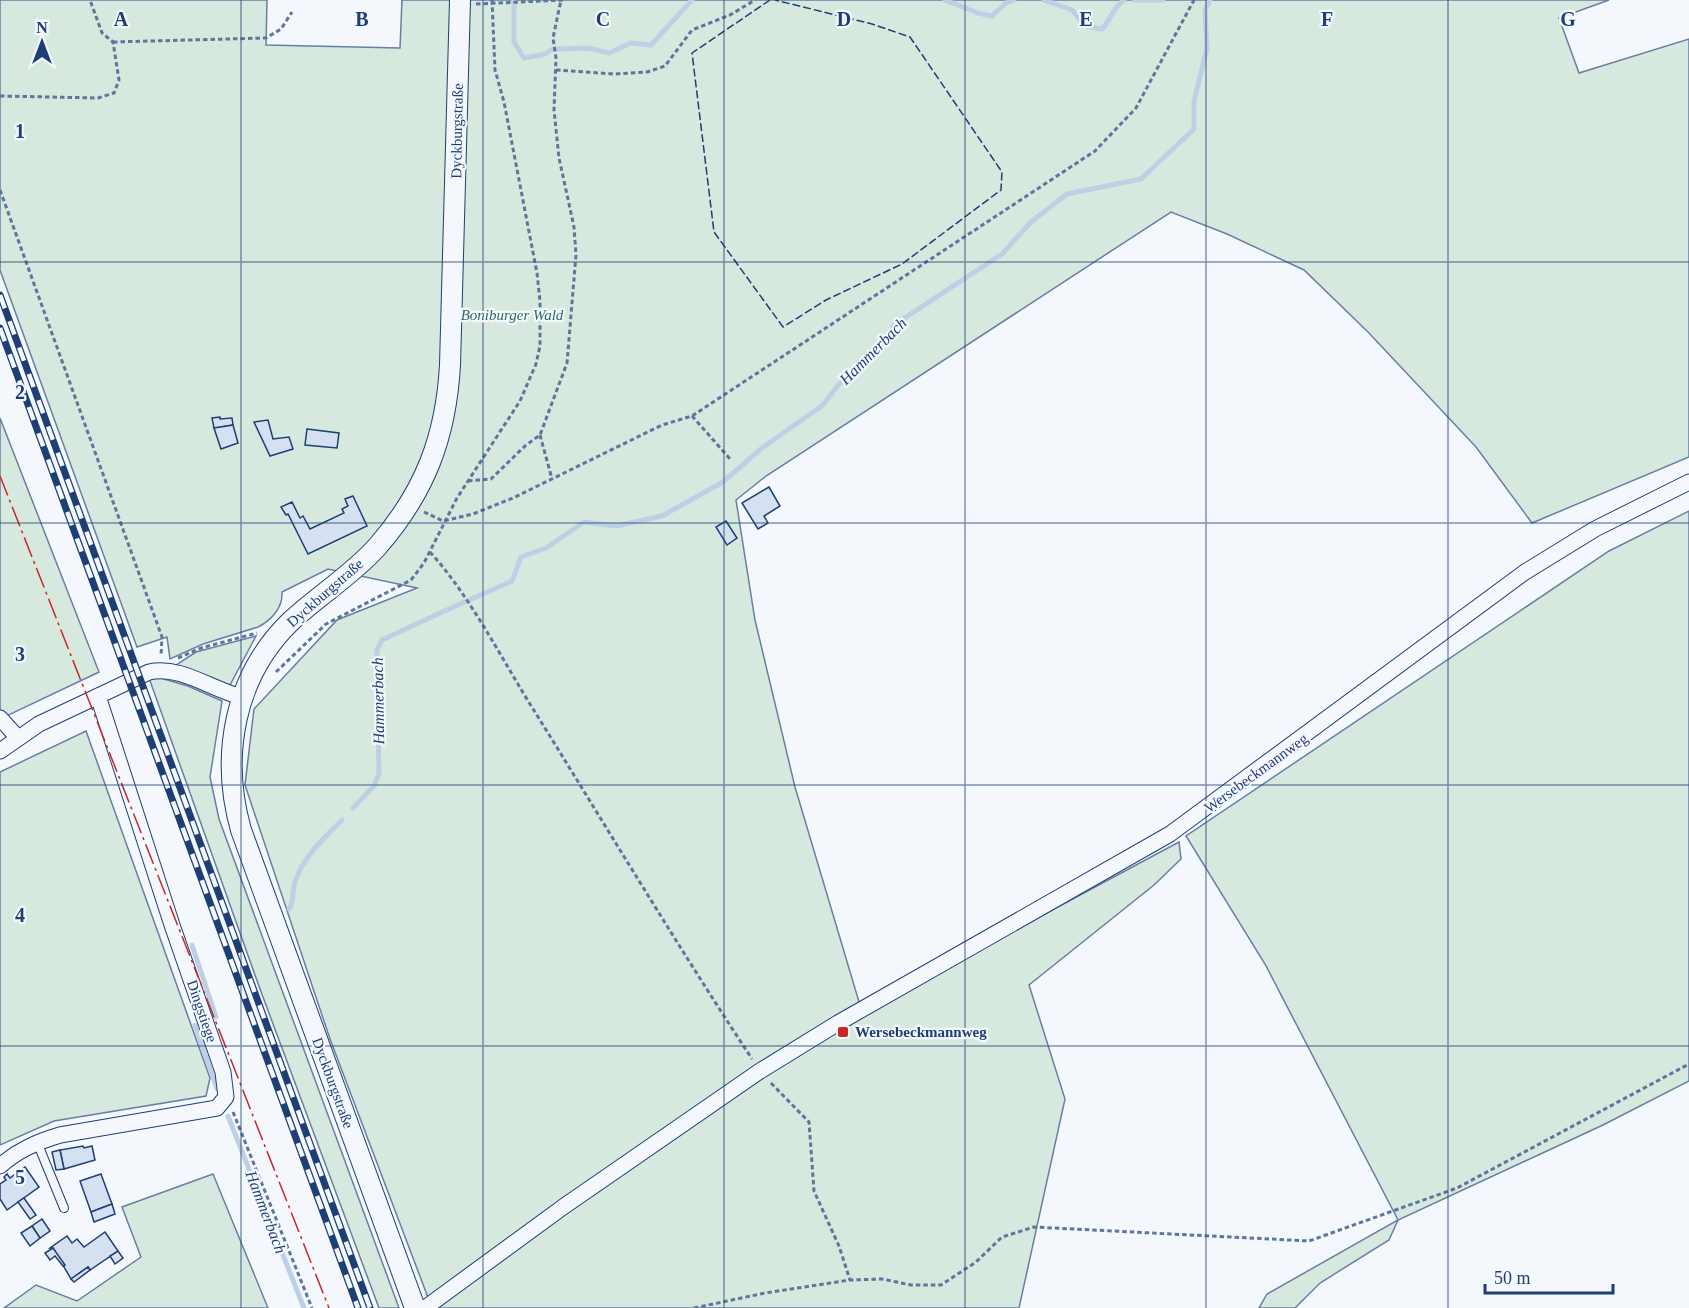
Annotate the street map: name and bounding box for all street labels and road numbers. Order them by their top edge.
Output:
street label: Dyckburgstraße [448,83,466,179]
street label: Dyckburgstraße [284,555,367,630]
street label: Wersebeckmannweg [1201,730,1311,816]
street label: Dingstiege [184,978,220,1045]
street label: Dyckburgstraße [309,1035,357,1131]

